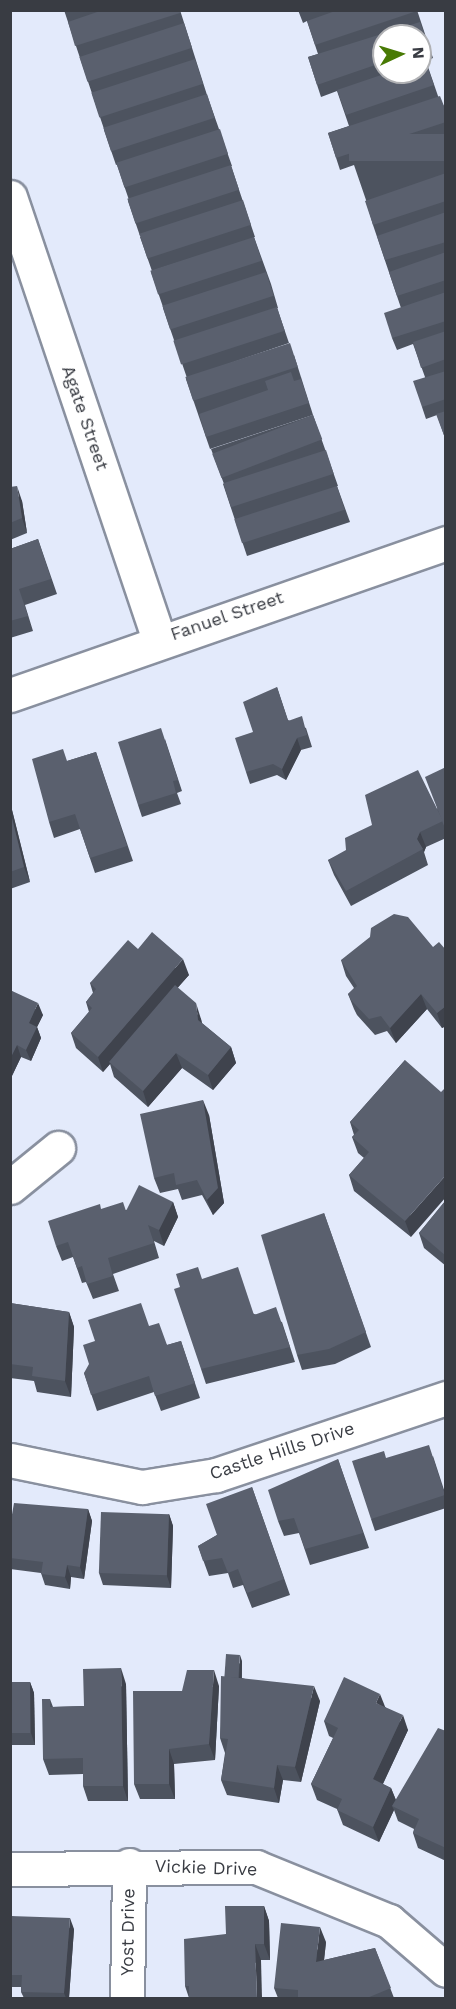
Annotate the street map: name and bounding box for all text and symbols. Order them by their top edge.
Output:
north arrow [372,24,432,84]
text: N [409,46,428,59]
street label: Agate Street [57,363,113,473]
street label: Fanuel Street [167,586,287,646]
street label: Castle Hills Drive [207,1417,357,1485]
street label: Vickie Drive [154,1855,258,1881]
street label: Yost Drive [116,1888,140,1976]

